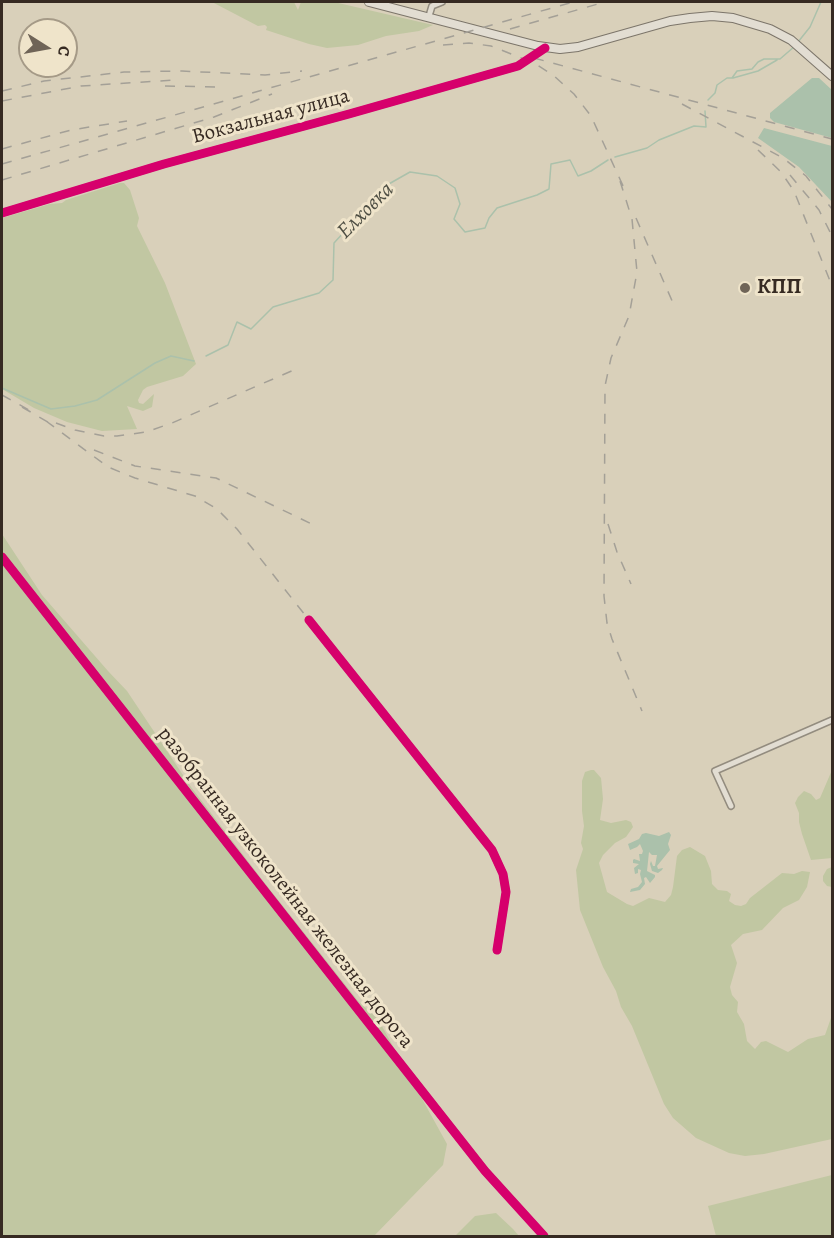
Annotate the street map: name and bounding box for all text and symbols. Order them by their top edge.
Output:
north arrow [18,18,78,78]
text: С [52,44,75,58]
street label: Вокзальная улица [190,84,352,150]
water label: Елховка [332,177,400,245]
place label: КПП [757,275,801,301]
marker: КПП [738,281,752,295]
street label: разобранная узкоколейная железная дорога [152,722,418,1054]

